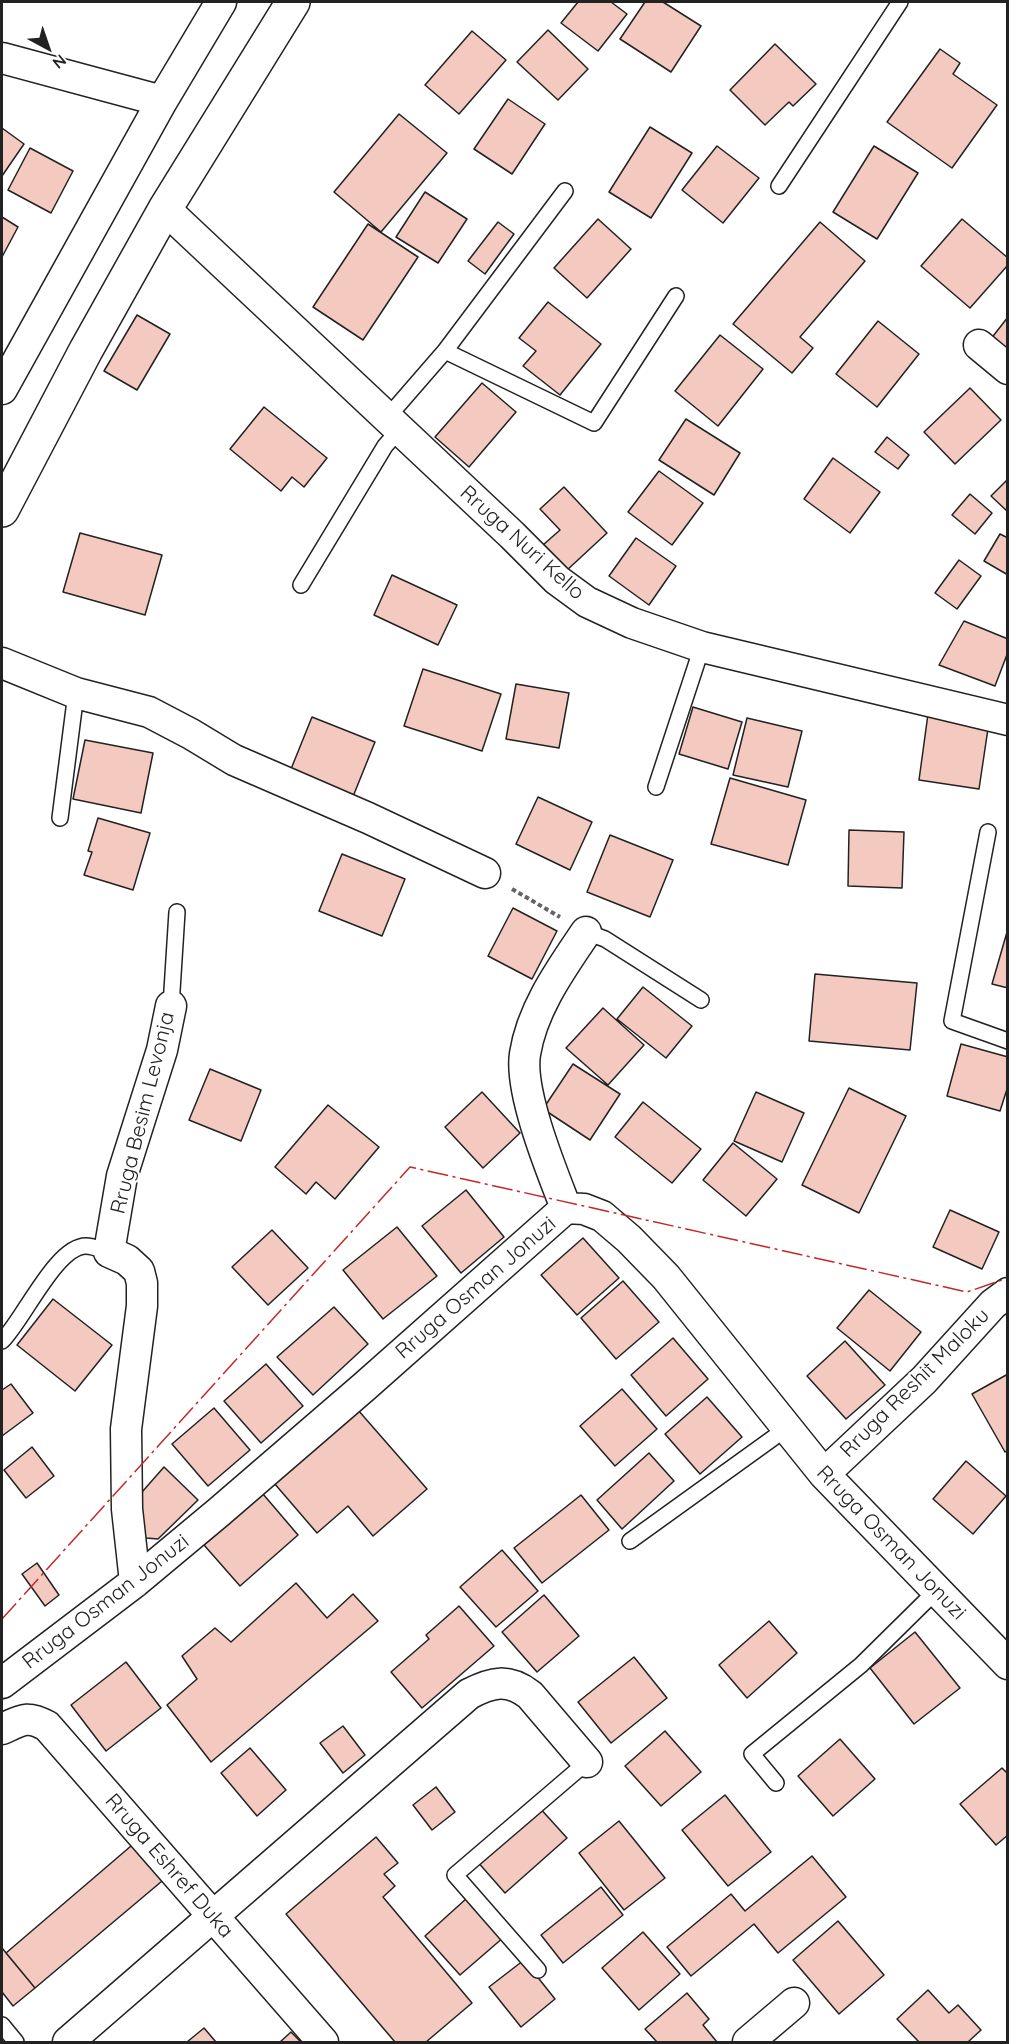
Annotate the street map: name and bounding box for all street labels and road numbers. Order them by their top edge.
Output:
street label: Rruga Nuri Kello [455,481,589,605]
street label: Rruga Besim Levonja [106,1009,180,1217]
street label: Rruga Osman Jonuzi [391,1211,561,1365]
street label: Rruga Reshit Maloku [835,1303,995,1463]
street label: Rruga Osman Jonuzi [811,1461,971,1625]
street label: Rruga Osman Jonuzi [18,1529,194,1675]
street label: Rruga Eshref Duka [100,1789,238,1943]

